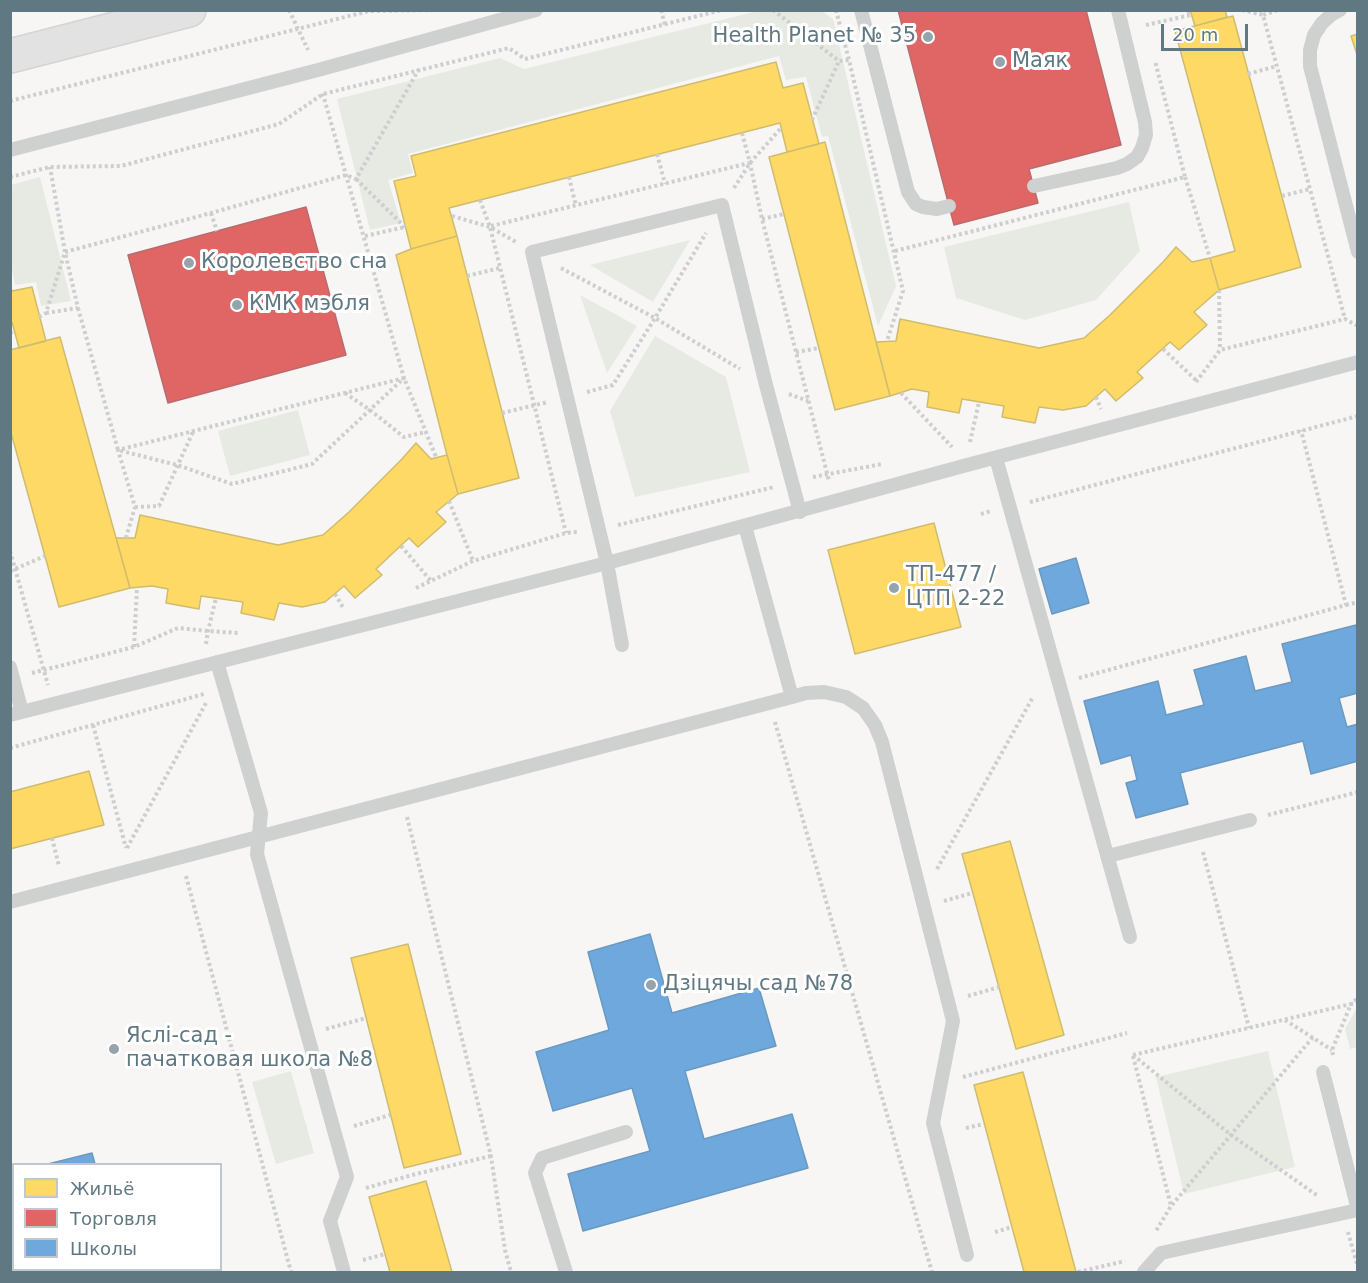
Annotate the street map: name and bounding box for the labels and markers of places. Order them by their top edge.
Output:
place label: Health Planet № 35 [713,24,916,50]
marker: Health Planet № 35 [921,30,935,44]
place label: Маяк [1012,49,1068,75]
marker: Маяк [993,55,1007,69]
place label: Королевство сна [201,250,387,276]
marker: Королевство сна [182,256,196,270]
place label: КМК мэбля [249,292,370,318]
marker: КМК мэбля [230,298,244,312]
place label: ТП-477 / ЦТП 2-22 [906,563,1005,613]
marker: ТП-477 / ЦТП 2-22 [887,581,901,595]
place label: Дзіцячы сад №78 [663,972,853,998]
marker: Дзіцячы сад №78 [644,978,658,992]
place label: Яслі-сад - пачатковая школа №8 [126,1024,373,1074]
marker: Яслі-сад - пачатковая школа №8 [107,1042,121,1056]

